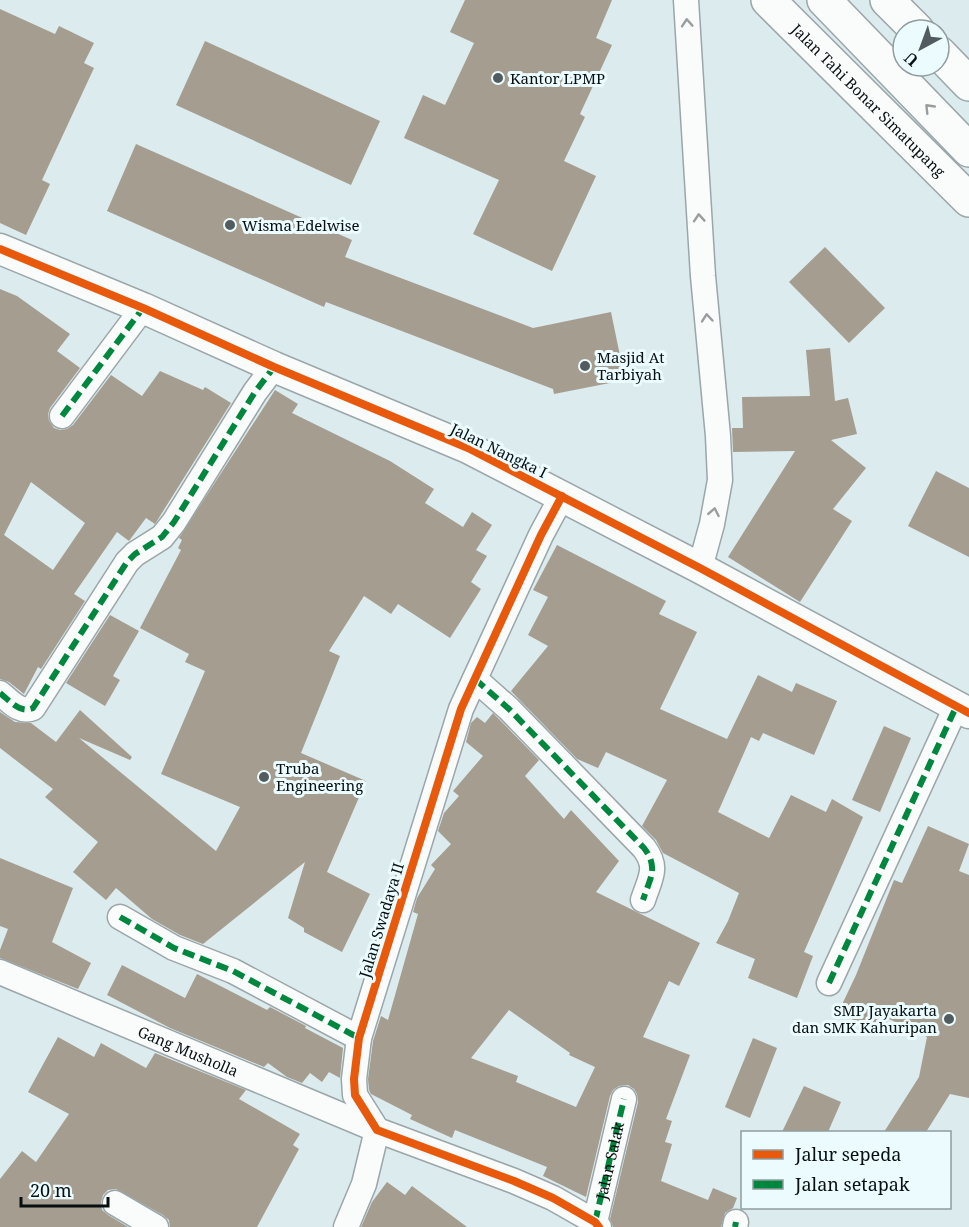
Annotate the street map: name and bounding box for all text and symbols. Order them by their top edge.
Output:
one-way arrow [681,18,694,27]
north arrow [891,18,951,78]
street label: Jalan Tahi Bonar Simatupang [787,19,950,181]
text: U [899,47,923,72]
place label: Kantor LPMP [510,68,605,88]
marker: Kantor LPMP [491,71,505,85]
one-way arrow [925,104,936,114]
one-way arrow [693,213,706,222]
place label: Wisma Edelwise [242,215,360,235]
marker: Wisma Edelwise [223,218,237,232]
one-way arrow [701,313,714,322]
place label: Masjid At Tarbiyah [597,347,665,384]
marker: Masjid At Tarbiyah [578,359,592,373]
street label: Jalan Nangka I [447,418,550,482]
one-way arrow [707,507,720,517]
place label: Truba Engineering [276,758,363,795]
marker: Truba Engineering [257,770,271,784]
street label: Jalan Swadaya II [354,860,408,981]
place label: SMP Jayakarta dan SMK Kahuripan [792,1000,937,1037]
marker: SMP Jayakarta dan SMK Kahuripan [942,1012,956,1026]
street label: Gang Musholla [135,1021,241,1081]
street label: Jalan Salak [590,1120,628,1202]
legend [741,1131,951,1209]
text: Jalur sepeda [794,1142,901,1166]
scale bar [21,1170,108,1208]
text: Jalan setapak [794,1172,910,1196]
text: 20 m [30,1178,72,1202]

